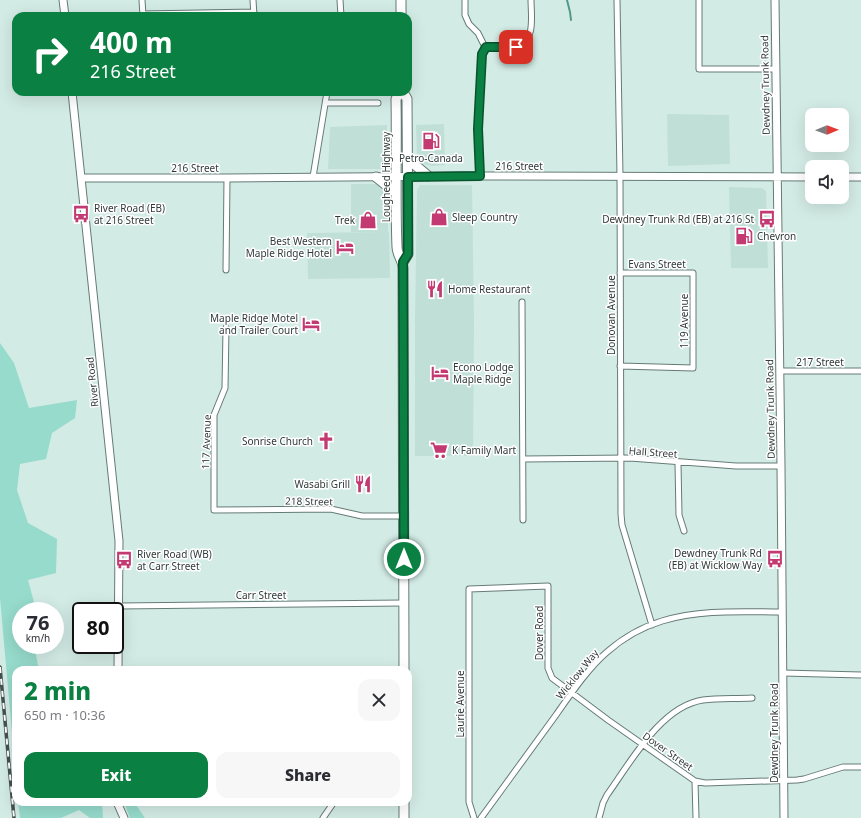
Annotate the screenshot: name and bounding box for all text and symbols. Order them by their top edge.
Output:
text: 400 m [90,23,173,61]
icon: right [24,28,76,80]
pin [499,30,533,64]
street label: Dewdney Trunk Road [757,35,773,135]
icon: arrive [505,36,527,58]
text: 216 Street [90,59,176,83]
north arrow [805,108,849,152]
map controls [805,108,849,204]
street label: Lougheed Highway [379,131,393,222]
fuel station icon: Petro-Canada [421,131,441,151]
place label: Petro-Canada [399,151,463,165]
street label: 216 Street [495,159,543,173]
button: sound [805,160,849,204]
street label: 216 Street [171,161,219,175]
place label: River Road (EB) at 216 Street [94,201,165,227]
bus stop icon: River Road (EB) at 216 Street [71,204,91,224]
shop icon: Sleep Country [429,207,449,227]
bus stop icon: Dewdney Trunk Rd (EB) at 216 St [757,209,777,229]
shop icon: Trek [358,210,378,230]
place label: Sleep Country [452,210,519,224]
place label: Dewdney Trunk Rd (EB) at 216 St [602,212,754,226]
place label: Trek [335,213,356,227]
fuel station icon: Chevron [734,226,754,246]
place label: Chevron [757,229,796,243]
place label: Best Western Maple Ridge Hotel [246,234,332,260]
hotel icon: Best Western Maple Ridge Hotel [335,237,355,257]
street label: Evans Street [628,257,686,271]
street label: Donovan Avenue [604,275,618,355]
restaurant icon: Home Restaurant [425,279,445,299]
place label: Home Restaurant [448,282,531,296]
street label: 119 Avenue [677,293,691,348]
place label: Maple Ridge Motel and Trailer Court [210,311,298,337]
hotel icon: Maple Ridge Motel and Trailer Court [301,314,321,334]
street label: 217 Street [796,355,844,369]
street label: River Road [82,356,102,408]
street label: Dewdney Trunk Road [762,359,778,459]
place label: Econo Lodge Maple Ridge [453,360,514,386]
hotel icon: Econo Lodge Maple Ridge [430,363,450,383]
street label: 117 Avenue [198,414,214,470]
church icon: Sonrise Church [316,431,336,451]
place label: Sonrise Church [242,434,313,448]
supermarket icon: K Family Mart [429,440,449,460]
place label: K Family Mart [452,443,517,457]
street label: Hall Street [628,443,678,461]
restaurant icon: Wasabi Grill [353,474,373,494]
place label: Wasabi Grill [294,477,350,491]
street label: 218 Street [285,494,333,508]
position arrow [383,538,425,580]
place label: Dewdney Trunk Rd (EB) at Wicklow Way [669,546,763,572]
place label: River Road (WB) at Carr Street [137,547,212,573]
bus stop icon: Dewdney Trunk Rd (EB) at Wicklow Way [765,549,785,569]
bus stop icon: River Road (WB) at Carr Street [114,550,134,570]
street label: Carr Street [236,588,287,602]
speed limit sign: 80 [72,602,124,654]
street label: Dover Road [532,606,546,660]
text: 76 [27,609,49,636]
text: km/h [26,631,50,645]
street label: Wicklow Way [552,645,602,702]
street label: Laurie Avenue [453,670,467,738]
text: 2 min [24,674,91,707]
button: close [358,679,400,721]
street label: Dewdney Trunk Road [767,683,781,783]
text: 650 m · 10:36 [24,706,105,724]
street label: Dover Street [640,728,696,774]
button: Exit [24,752,208,798]
button: Share [216,752,400,798]

